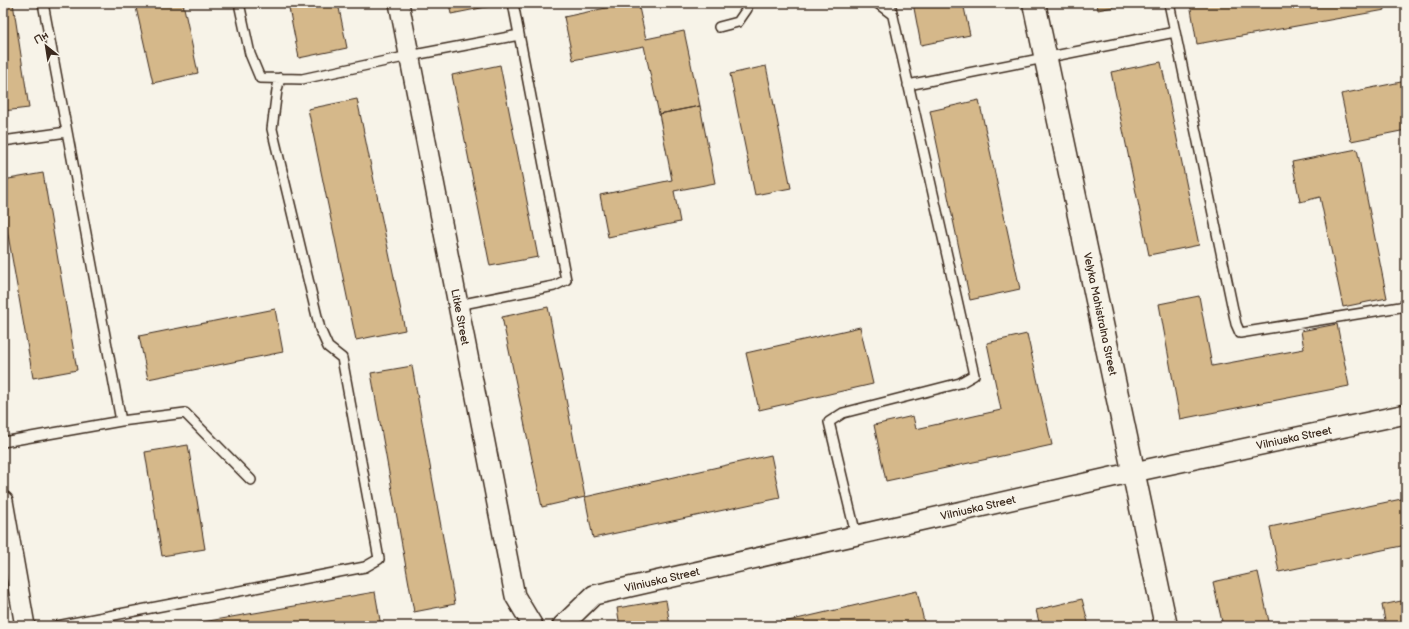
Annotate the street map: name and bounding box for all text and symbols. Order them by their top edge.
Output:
north arrow [26,26,66,66]
text: Пн [32,28,51,47]
street label: Velyka Mahistralna Street [1081,251,1120,377]
street label: Litke Street [448,288,472,347]
street label: Vilniuska Street [1255,424,1333,452]
street label: Vilniuska Street [939,493,1017,523]
street label: Vilniuska Street [623,565,701,595]

